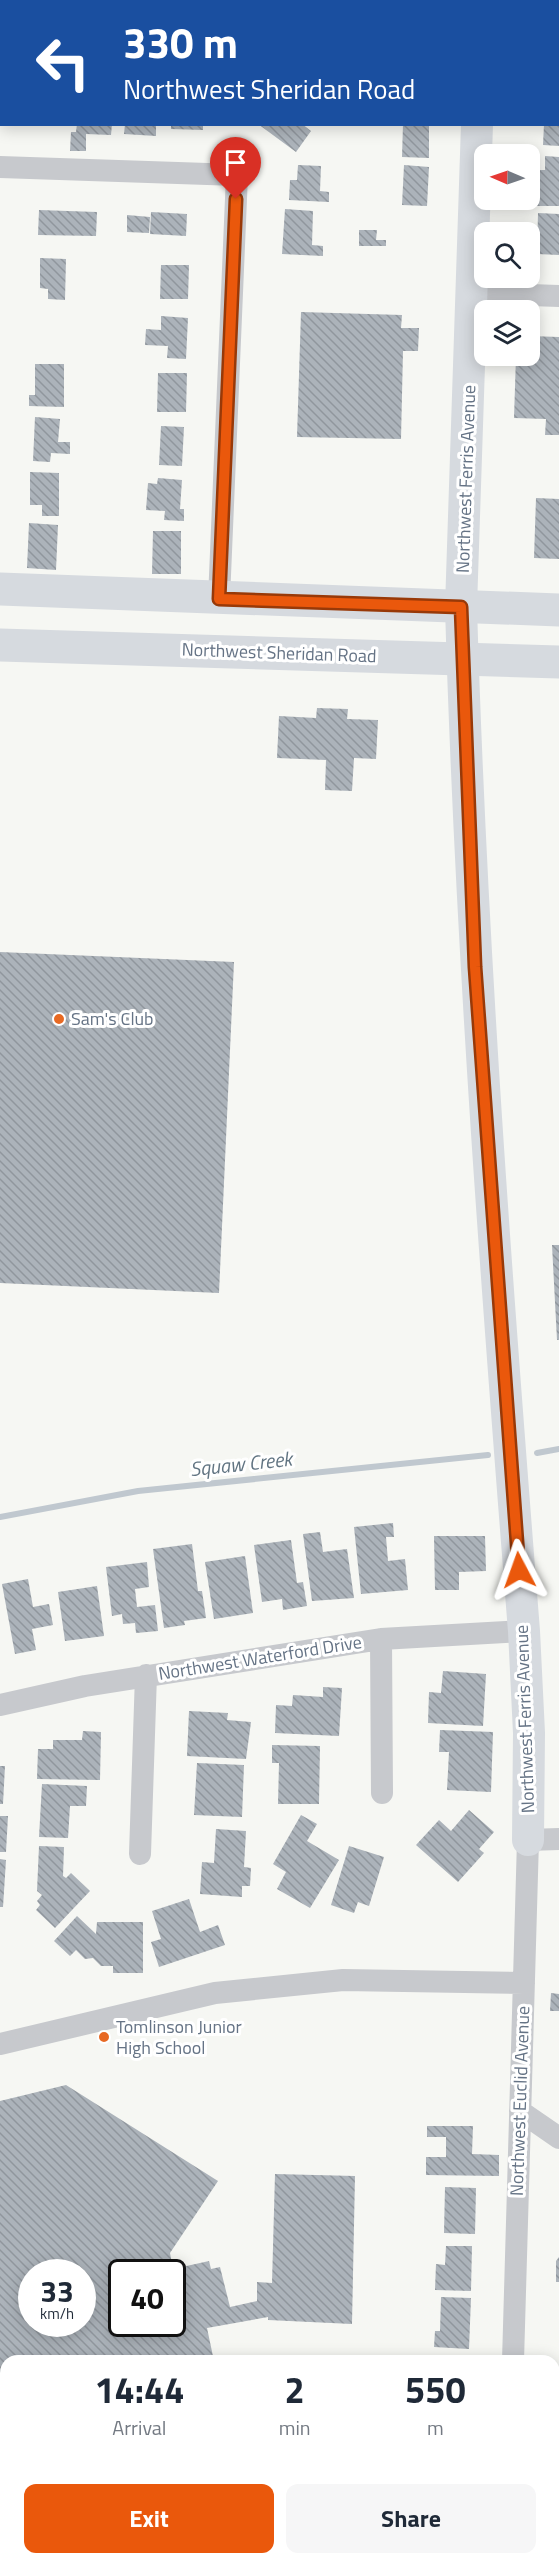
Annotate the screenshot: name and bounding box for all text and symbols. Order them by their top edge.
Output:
text: 330 m [123,10,238,74]
icon: left [24,24,102,102]
text: Northwest Sheridan Road [123,68,415,109]
pin [210,137,261,199]
north arrow [474,144,540,210]
map controls [474,144,540,366]
icon: arrive [219,146,252,179]
button: search [474,222,540,288]
button: layers [474,300,540,366]
street label: Northwest Ferris Avenue [449,384,482,574]
street label: Northwest Sheridan Road [181,636,377,669]
place label: Sam's Club [71,1005,154,1032]
marker: Sam's Club [52,1012,66,1026]
water label: Squaw Creek [188,1443,296,1484]
position arrow [487,1538,551,1602]
street label: Northwest Ferris Avenue [508,1624,541,1814]
street label: Northwest Waterford Drive [156,1628,364,1687]
street label: Northwest Euclid Avenue [503,2005,536,2196]
place label: Tomlinson Junior High School [116,2013,242,2061]
marker: Tomlinson Junior High School [97,2030,111,2044]
speed limit sign: 40 [108,2259,186,2337]
text: 33 [40,2268,74,2314]
text: km/h [40,2302,74,2325]
text: 14:44 [94,2362,184,2417]
text: 2 [285,2362,305,2417]
text: 550 [405,2362,466,2417]
text: Arrival [112,2412,167,2443]
text: min [279,2412,311,2443]
text: m [427,2412,444,2443]
button: Exit [24,2484,274,2553]
button: Share [286,2484,536,2553]

